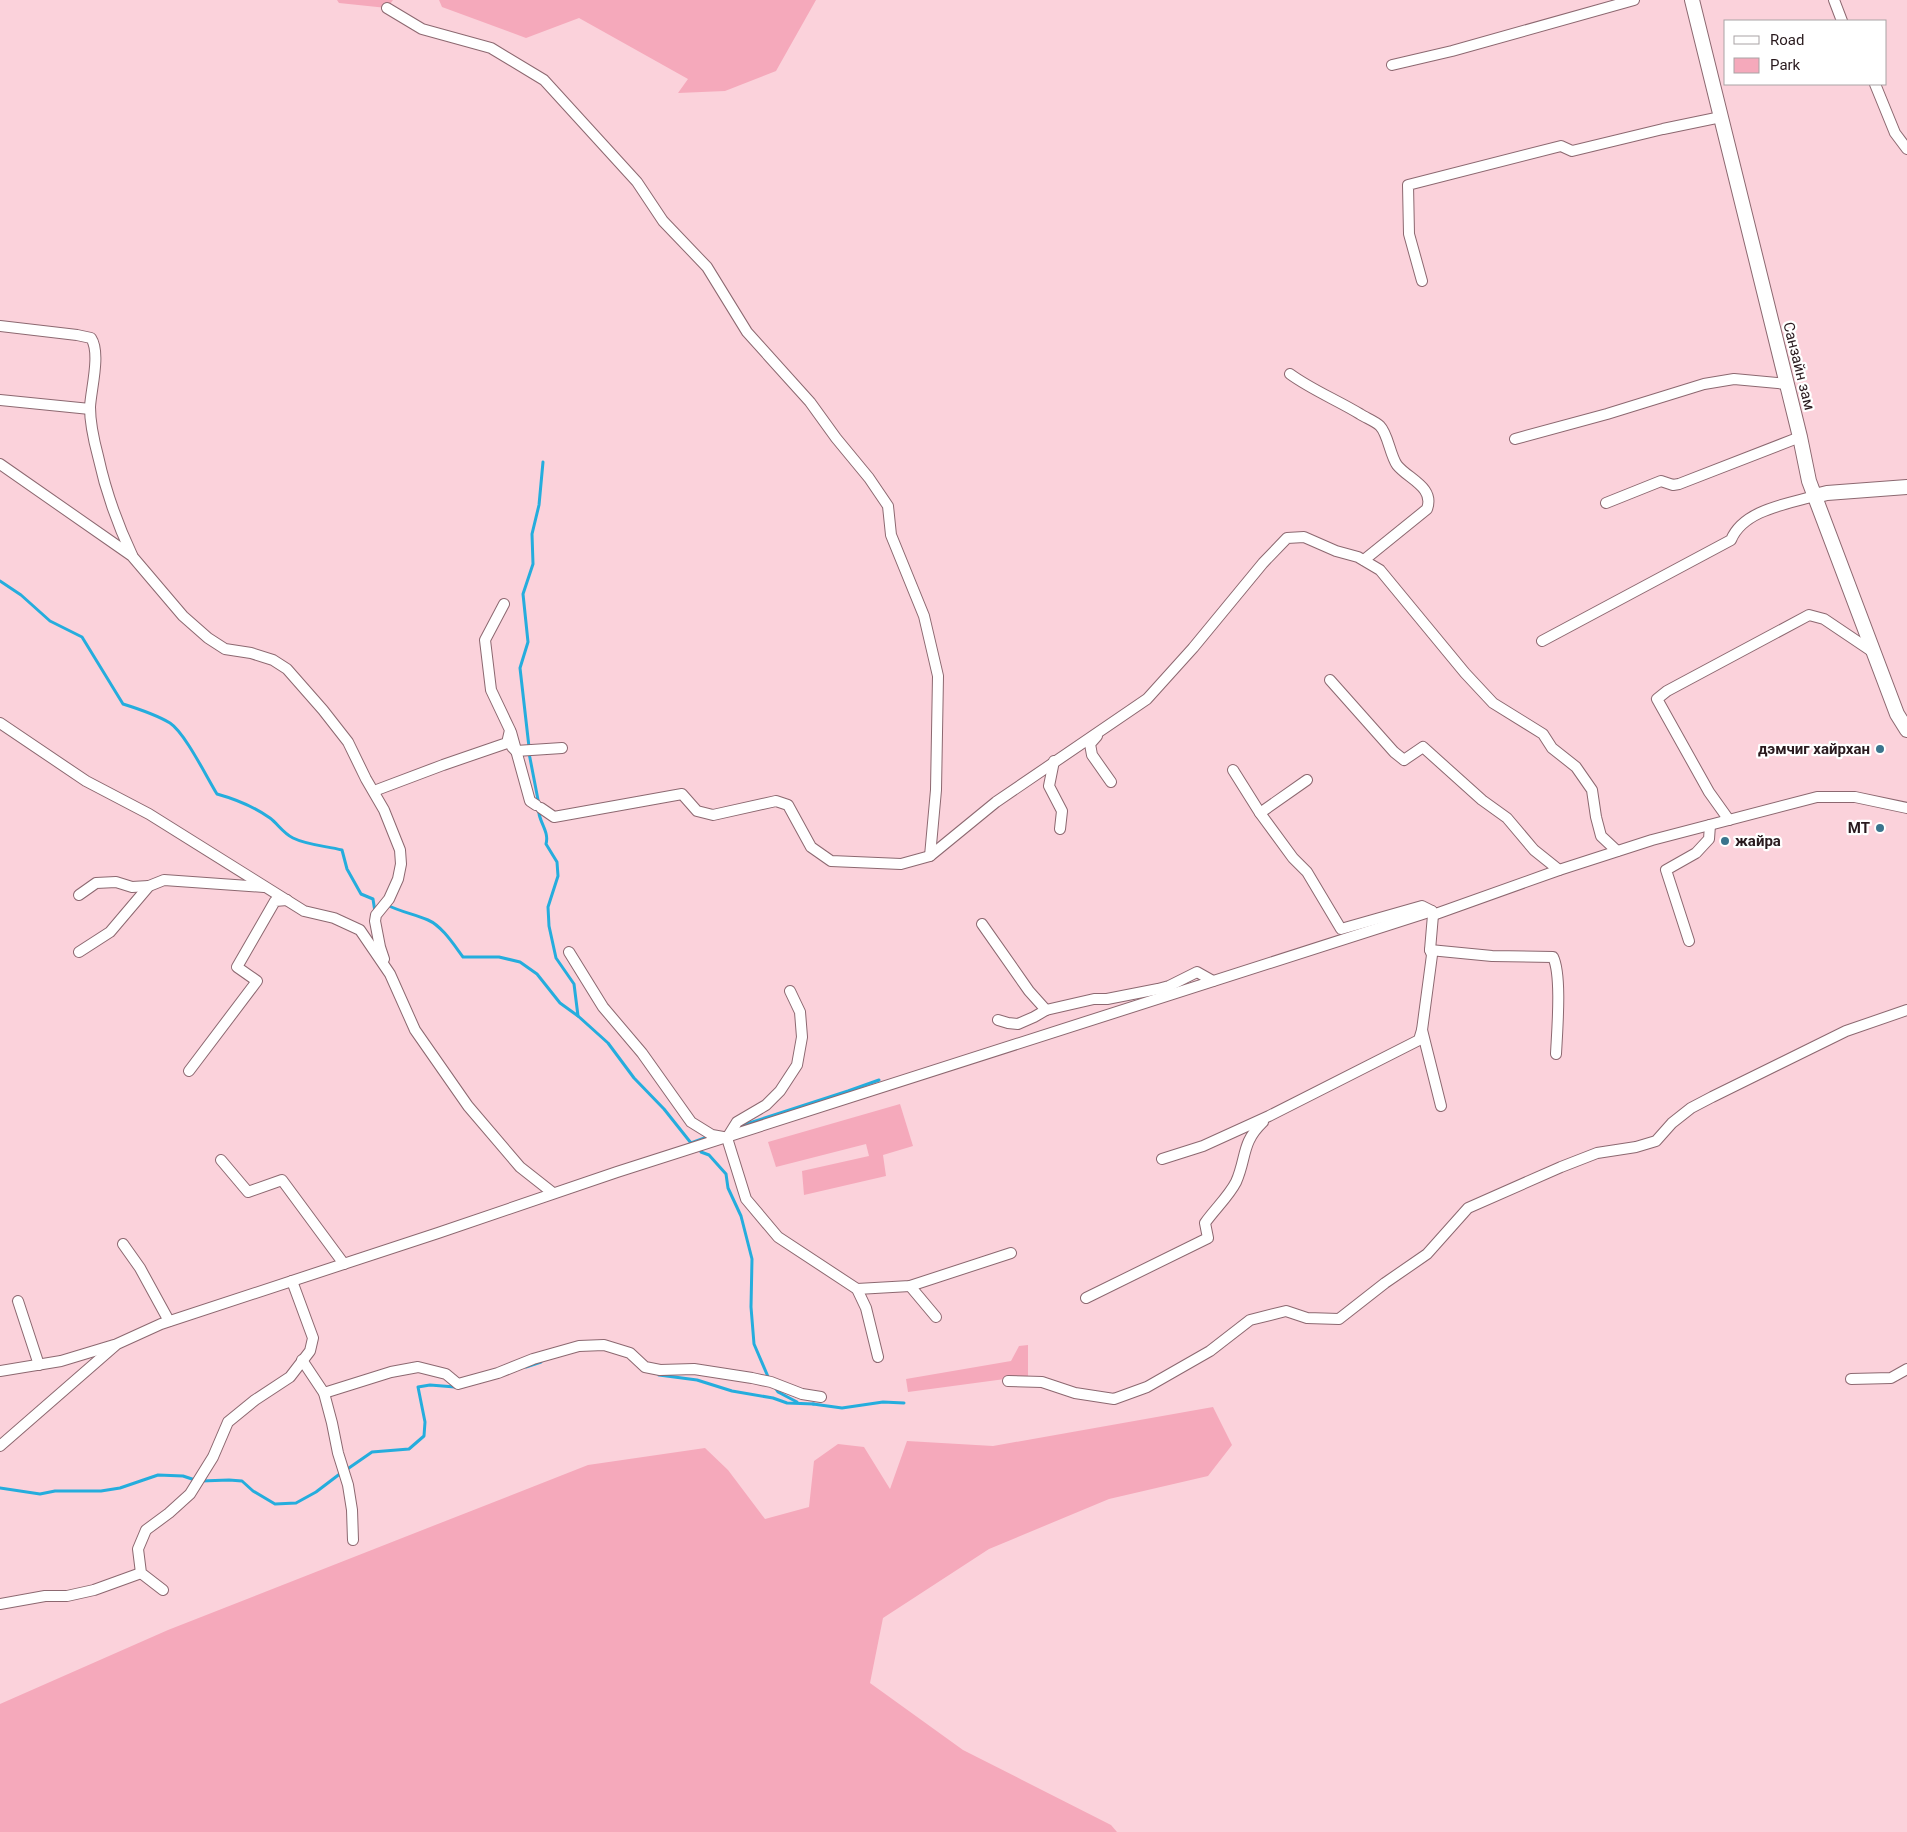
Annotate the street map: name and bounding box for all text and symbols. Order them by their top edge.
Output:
legend [1724,20,1887,85]
text: Road [1770,31,1804,49]
text: Park [1770,56,1801,74]
street label: Санзайн зам [1779,320,1819,412]
place label: дэмчиг хайрхан [1758,740,1870,758]
marker: дэмчиг хайрхан [1874,743,1886,755]
place label: MT [1848,819,1870,837]
marker: MT [1874,822,1886,834]
place label: жайра [1735,832,1781,850]
marker: жайра [1719,835,1731,847]

